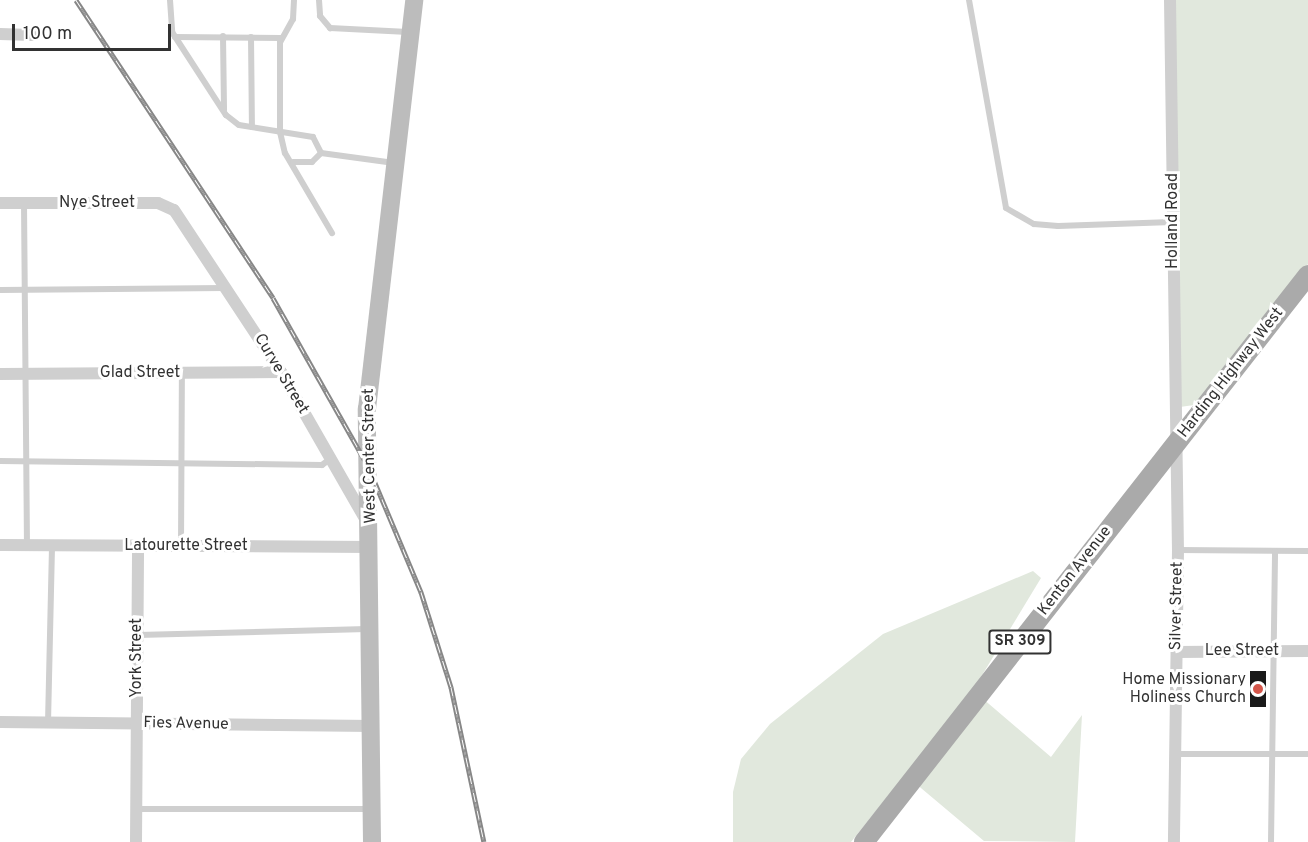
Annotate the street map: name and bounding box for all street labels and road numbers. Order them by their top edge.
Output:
street label: Holland Road [1163,173,1183,269]
street label: Nye Street [59,193,135,213]
street label: Harding Highway West [1174,304,1288,442]
street label: Curve Street [249,330,313,418]
street label: Glad Street [100,363,180,383]
street label: West Center Street [359,388,381,524]
street label: Kenton Avenue [1034,522,1116,620]
street label: Latourette Street [124,536,248,556]
street label: Silver Street [1167,561,1187,651]
street label: York Street [127,618,147,698]
road number: SR 309 [987,630,1053,654]
street label: Lee Street [1205,641,1279,661]
street label: Fies Avenue [143,714,229,734]

